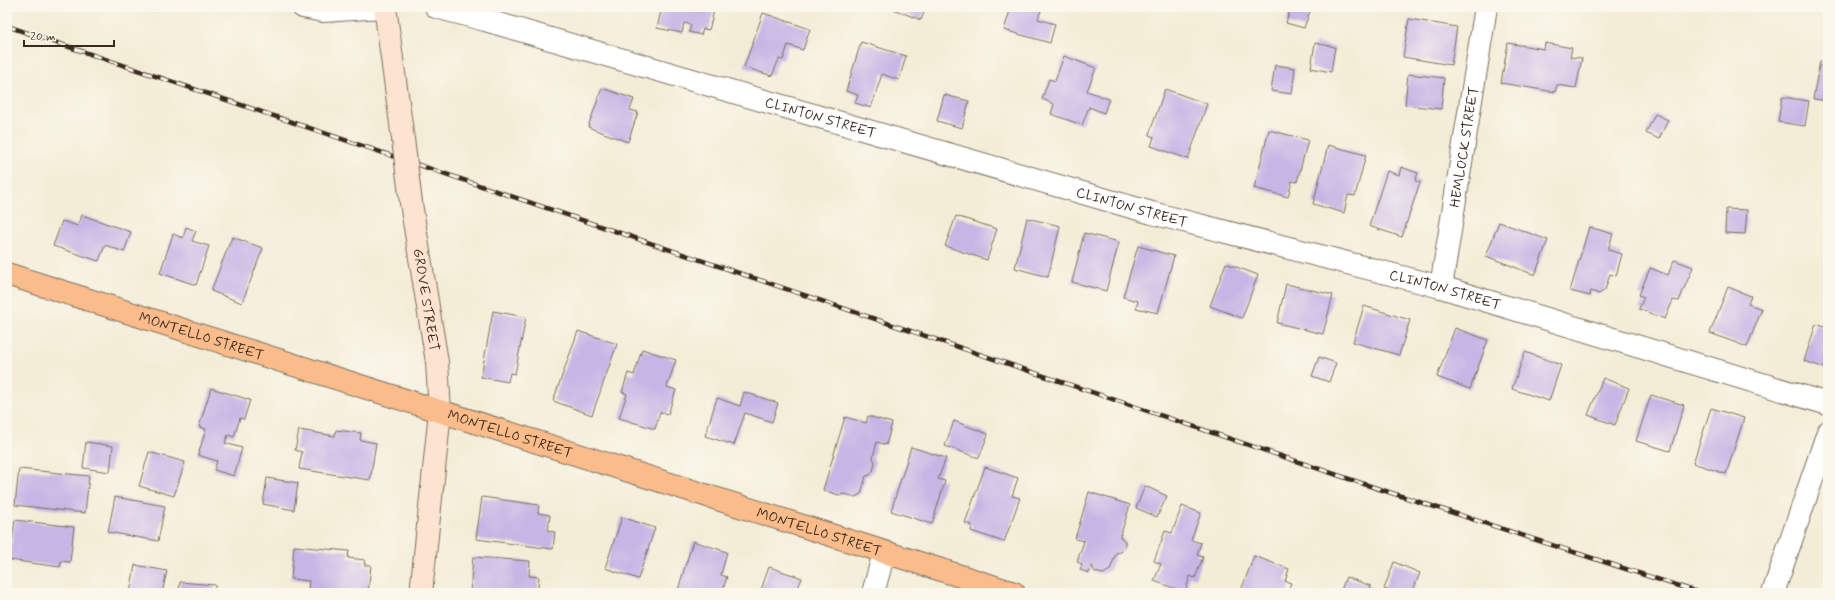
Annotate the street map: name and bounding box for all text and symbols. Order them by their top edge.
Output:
scale bar [24,22,114,48]
text: 20 m [30,29,56,45]
street label: HEMLOCK STREET [1446,85,1483,209]
street label: CLINTON STREET [763,93,878,143]
street label: CLINTON STREET [1074,183,1189,232]
street label: GROVE STREET [409,247,443,353]
street label: CLINTON STREET [1387,266,1503,315]
street label: MONTELLO STREET [136,308,266,365]
street label: MONTELLO STREET [445,406,575,463]
street label: MONTELLO STREET [754,504,884,560]

